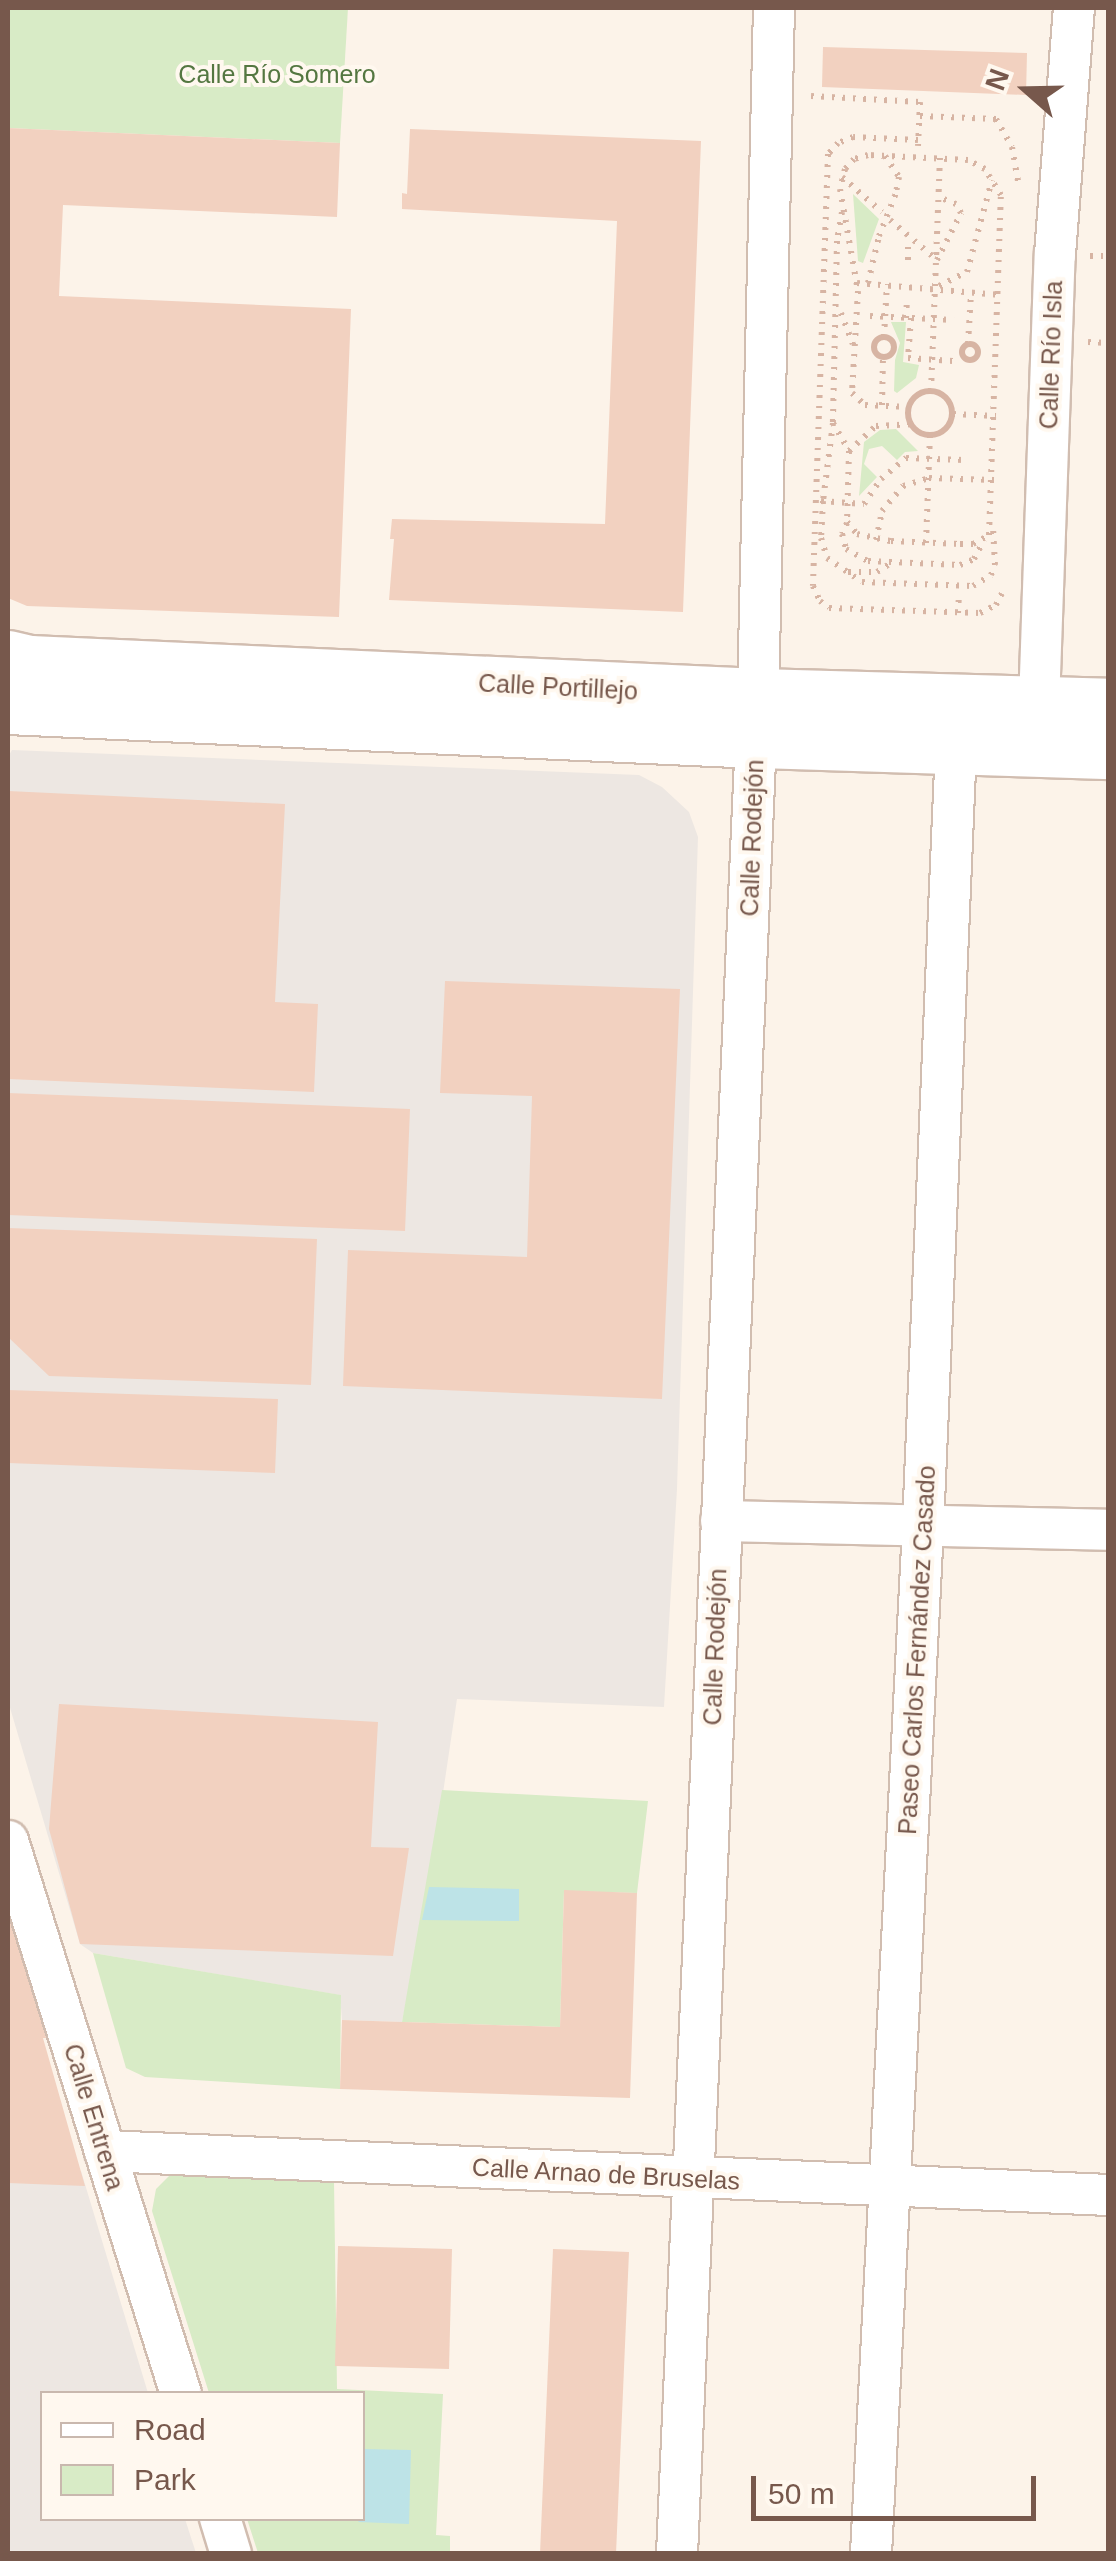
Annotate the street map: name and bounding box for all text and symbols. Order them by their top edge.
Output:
north arrow [976,40,1076,140]
park label: Calle Río Somero [178,59,376,89]
text: N [979,65,1015,94]
street label: Calle Río Isla [1033,280,1069,430]
street label: Calle Portillejo [477,668,639,706]
street label: Calle Rodejón [734,759,770,917]
street label: Paseo Carlos Fernández Casado [892,1465,942,1835]
street label: Calle Rodejón [697,1568,733,1726]
street label: Calle Entrena [58,2040,130,2194]
street label: Calle Arnao de Bruselas [471,2152,741,2196]
legend [40,2391,365,2521]
text: Road [134,2413,206,2446]
scale bar [756,2456,1041,2518]
text: Park [134,2463,196,2496]
text: 50 m [768,2477,835,2510]

